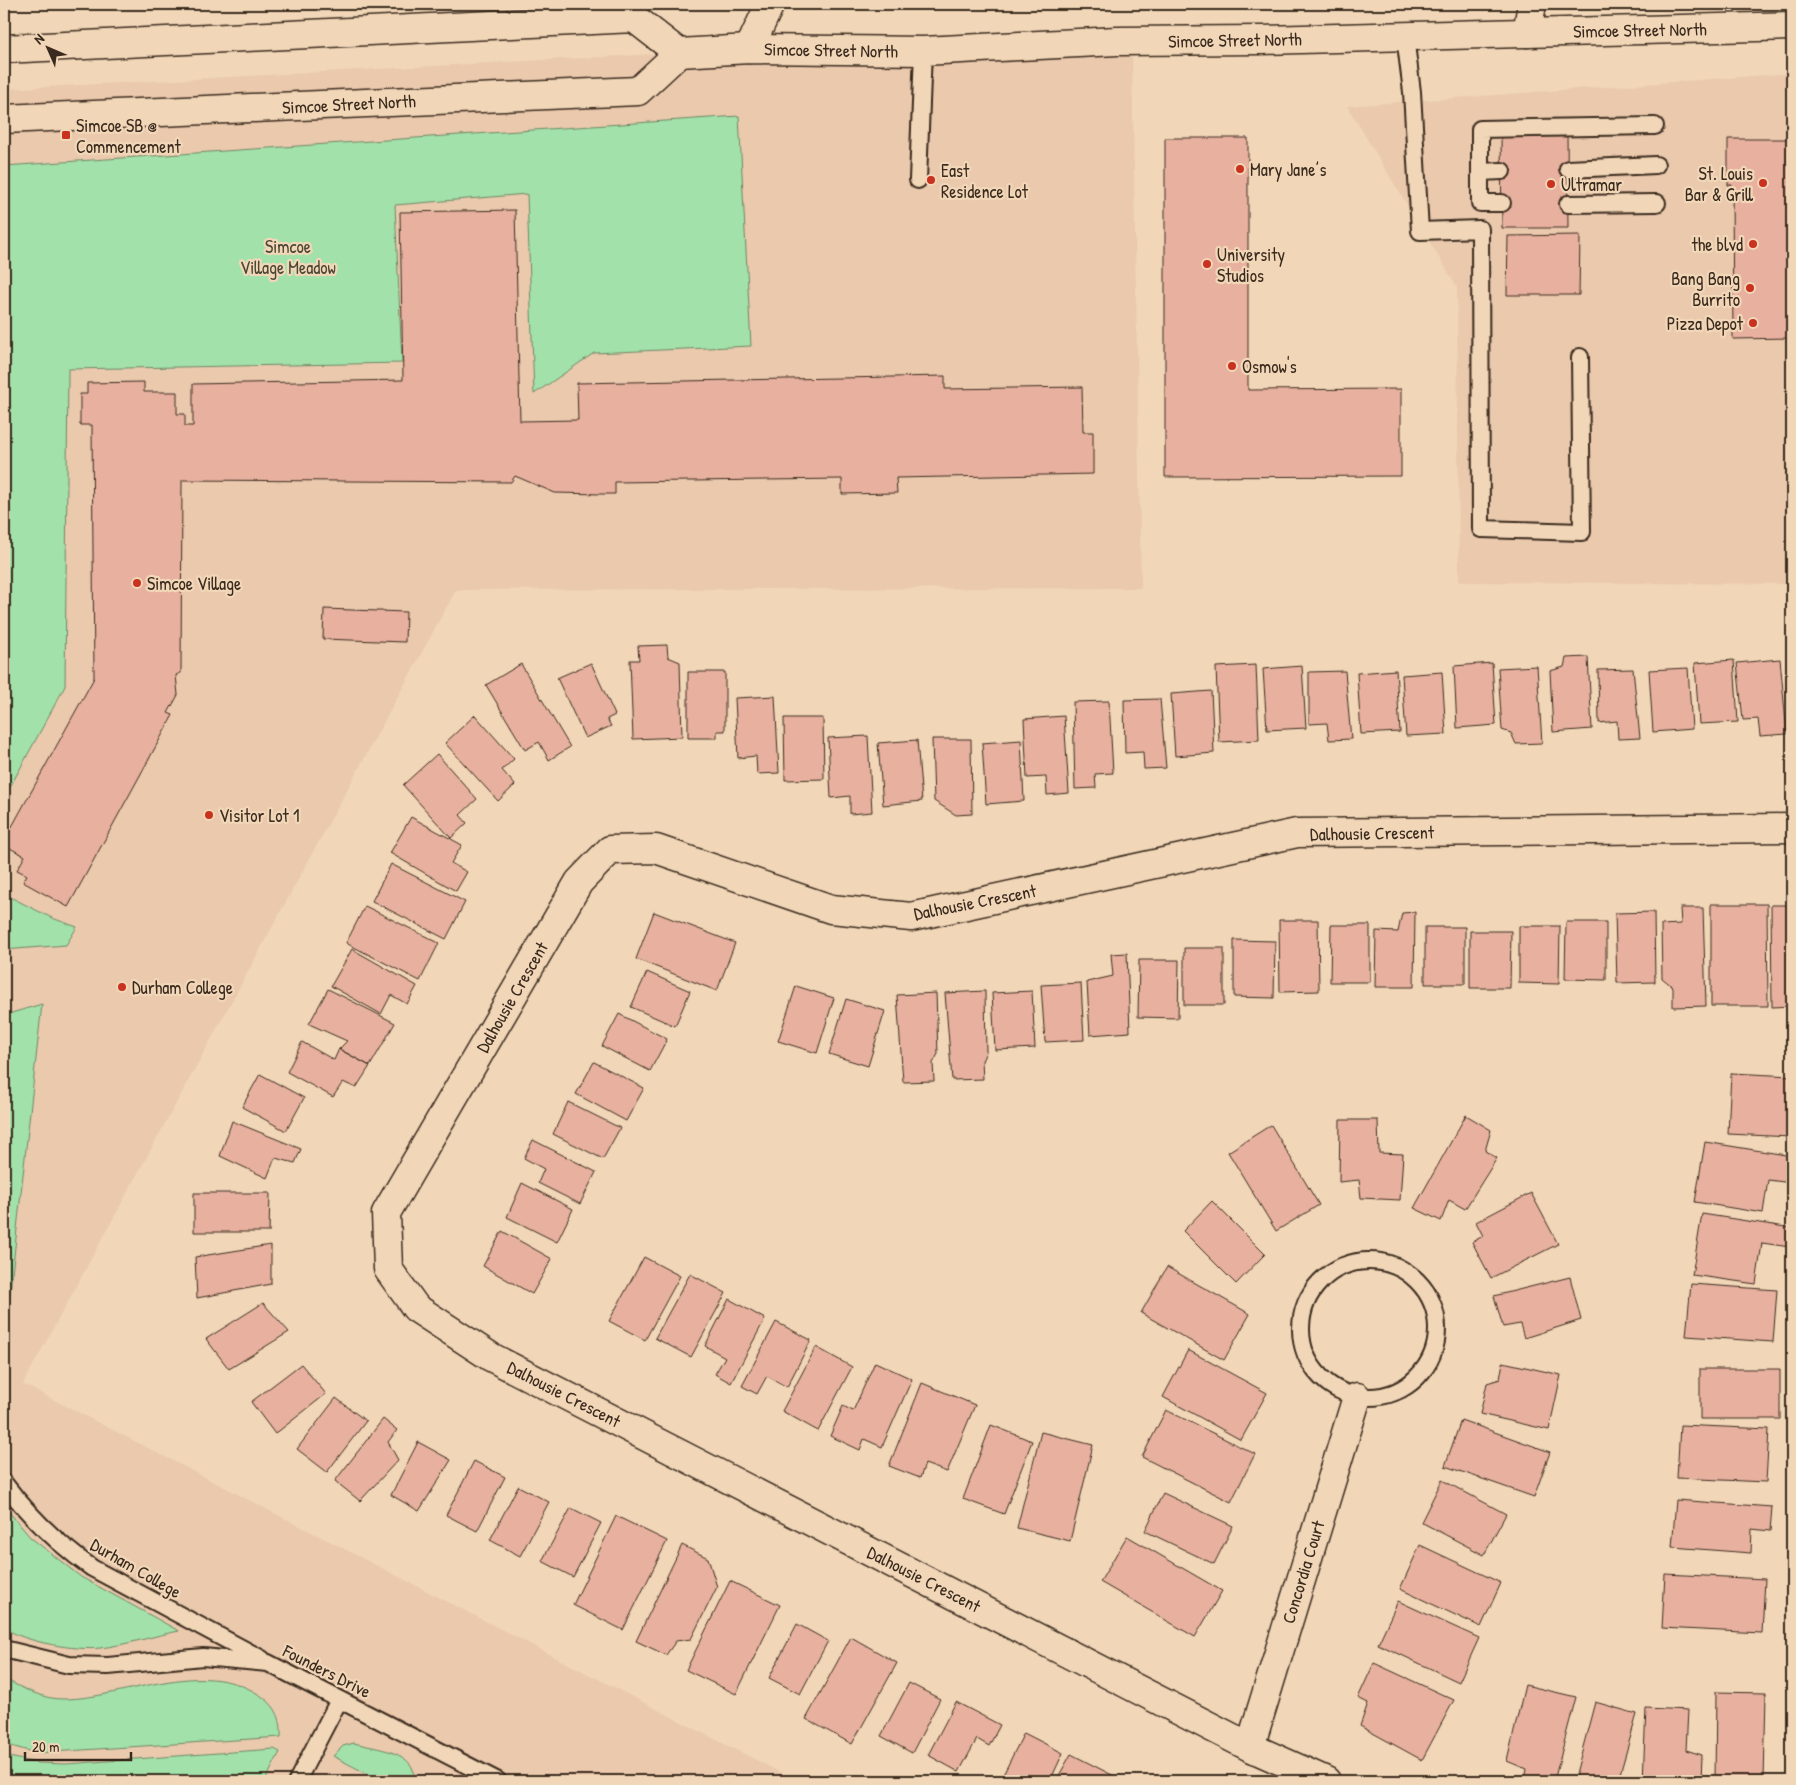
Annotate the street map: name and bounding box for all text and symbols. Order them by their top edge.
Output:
street label: Simcoe Street North [1573,16,1707,44]
north arrow [22,22,72,72]
street label: Simcoe Street North [1168,26,1302,54]
text: N [29,29,48,48]
street label: Simcoe Street North [764,36,898,64]
street label: Simcoe Street North [282,88,417,120]
place label: Simcoe SB @ Commencement [76,113,182,159]
marker: Simcoe SB @ Commencement [60,129,72,141]
place label: Mary Jane’s [1250,157,1326,182]
place label: East Residence Lot [941,158,1029,204]
place label: St. Louis Bar & Grill [1685,161,1753,207]
marker: Mary Jane’s [1234,163,1246,175]
place label: Ultramar [1561,172,1622,197]
marker: East Residence Lot [925,174,937,186]
marker: St. Louis Bar & Grill [1757,177,1769,189]
marker: Ultramar [1545,178,1557,190]
place label: the blvd [1692,232,1743,257]
park label: Simcoe Village Meadow [240,234,336,280]
marker: the blvd [1747,238,1759,250]
place label: University Studios [1217,242,1286,288]
marker: University Studios [1201,258,1213,270]
place label: Bang Bang Burrito [1671,266,1740,312]
marker: Bang Bang Burrito [1744,282,1756,294]
place label: Pizza Depot [1667,311,1744,336]
marker: Pizza Depot [1747,317,1759,329]
place label: Osmow's [1242,354,1297,379]
marker: Osmow's [1226,360,1238,372]
place label: Simcoe Village [147,571,241,596]
marker: Simcoe Village [131,577,143,589]
place label: Visitor Lot 1 [219,803,299,828]
marker: Visitor Lot 1 [203,809,215,821]
street label: Dalhousie Crescent [1310,819,1435,847]
street label: Dalhousie Crescent [912,878,1039,926]
street label: Dalhousie Crescent [470,936,554,1057]
place label: Durham College [132,975,233,1000]
marker: Durham College [116,981,128,993]
street label: Dalhousie Crescent [503,1355,626,1434]
street label: Concordia Court [1276,1517,1331,1626]
street label: Durham College [86,1532,186,1604]
street label: Dalhousie Crescent [863,1540,986,1619]
street label: Founders Drive [278,1638,375,1704]
scale bar [25,1730,131,1762]
text: 20 m [32,1736,59,1757]

